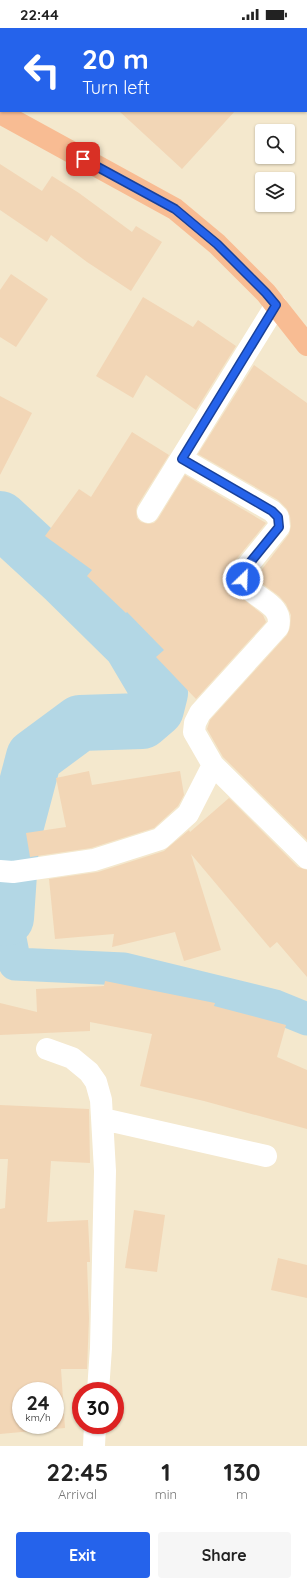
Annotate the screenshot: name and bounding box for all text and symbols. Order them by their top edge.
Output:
text: 22:44 [20,5,59,24]
text: 20 m [82,41,149,76]
icon: left [16,44,68,96]
text: Turn left [82,76,150,99]
map controls [255,124,295,212]
button: search [255,124,295,164]
pin [66,142,100,176]
icon: arrive [72,148,94,170]
button: layers [255,172,295,212]
position arrow [222,558,264,600]
speed limit sign: 30 [72,1382,124,1434]
text: 24 [26,1390,50,1415]
text: km/h [25,1411,51,1424]
text: 22:45 [47,1457,108,1487]
text: 1 [161,1457,171,1487]
text: 130 [224,1457,260,1487]
text: Arrival [58,1486,97,1502]
text: min [155,1486,177,1502]
text: m [236,1486,248,1502]
button: Exit [16,1532,150,1578]
button: Share [158,1532,291,1578]

